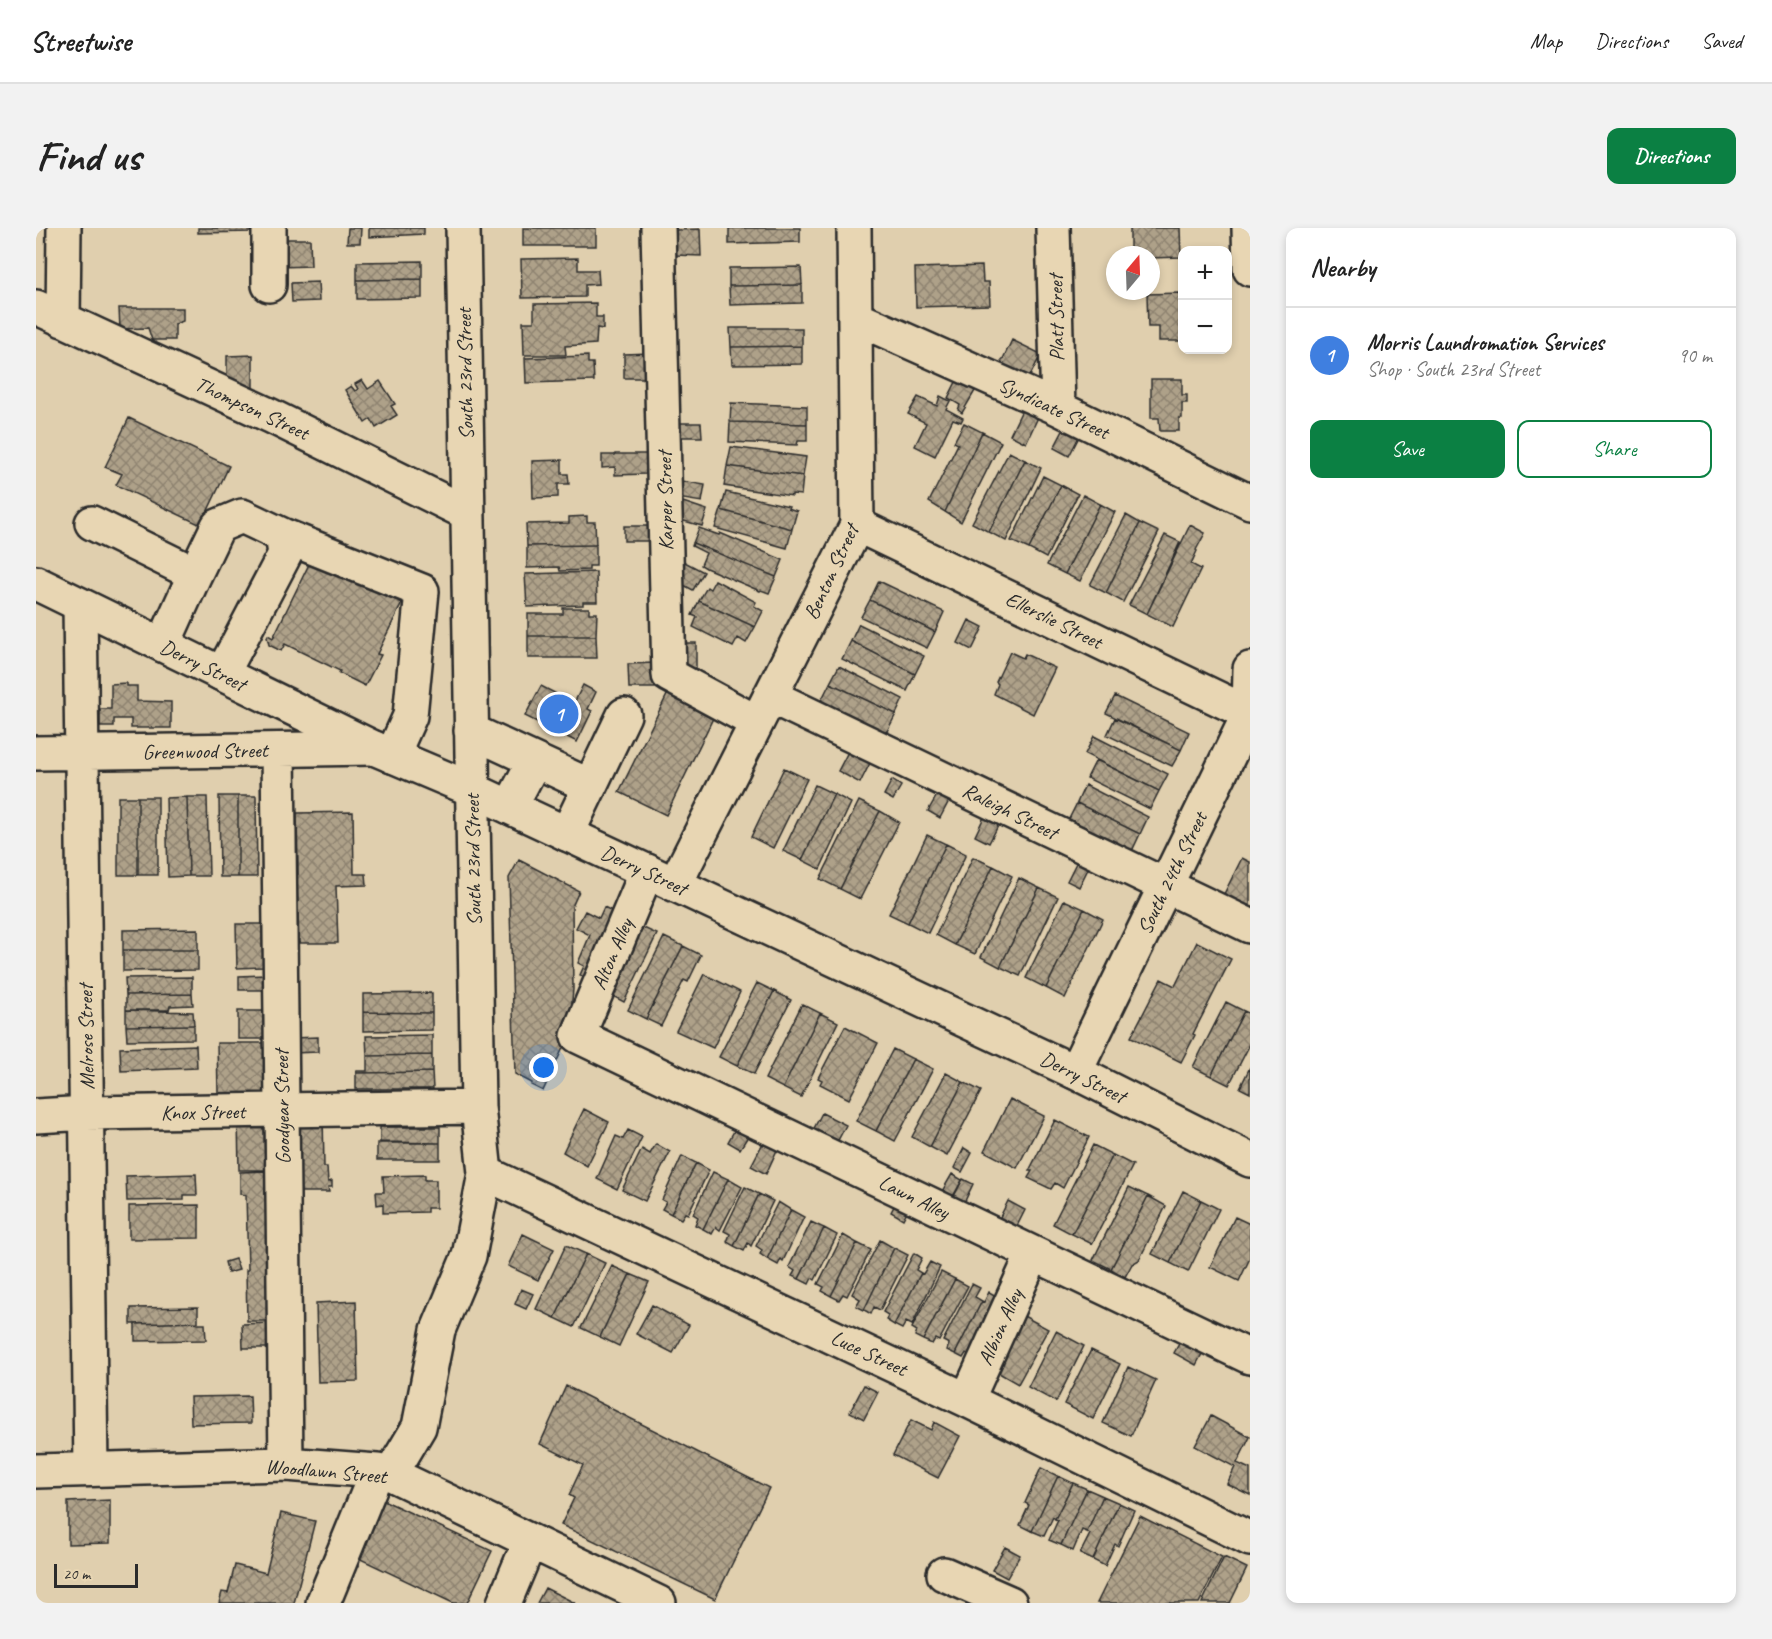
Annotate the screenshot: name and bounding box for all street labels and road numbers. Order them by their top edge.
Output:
street label: Platt Street [1042,271,1070,362]
street label: South 23rd Street [451,306,479,440]
street label: Thompson Street [191,370,315,447]
street label: Syndicate Street [995,371,1115,446]
street label: Karper Street [651,448,679,551]
street label: Benton Street [798,518,866,624]
street label: Ellerslie Street [1001,585,1108,655]
street label: Derry Street [156,633,253,698]
street label: Greenwood Street [142,737,270,765]
street label: Raleigh Street [958,777,1064,846]
street label: South 23rd Street [459,792,487,926]
street label: South 24th Street [1131,806,1214,938]
street label: Derry Street [597,839,694,902]
street label: Alton Alley [585,913,639,993]
street label: Melrose Street [72,981,100,1090]
street label: Derry Street [1036,1045,1133,1110]
street label: Goodyear Street [268,1046,296,1165]
street label: Knox Street [161,1098,247,1126]
street label: Lawn Alley [875,1169,955,1226]
street label: Albion Alley [972,1283,1029,1369]
street label: Luce Street [827,1324,913,1383]
street label: Woodlawn Street [265,1453,389,1489]

